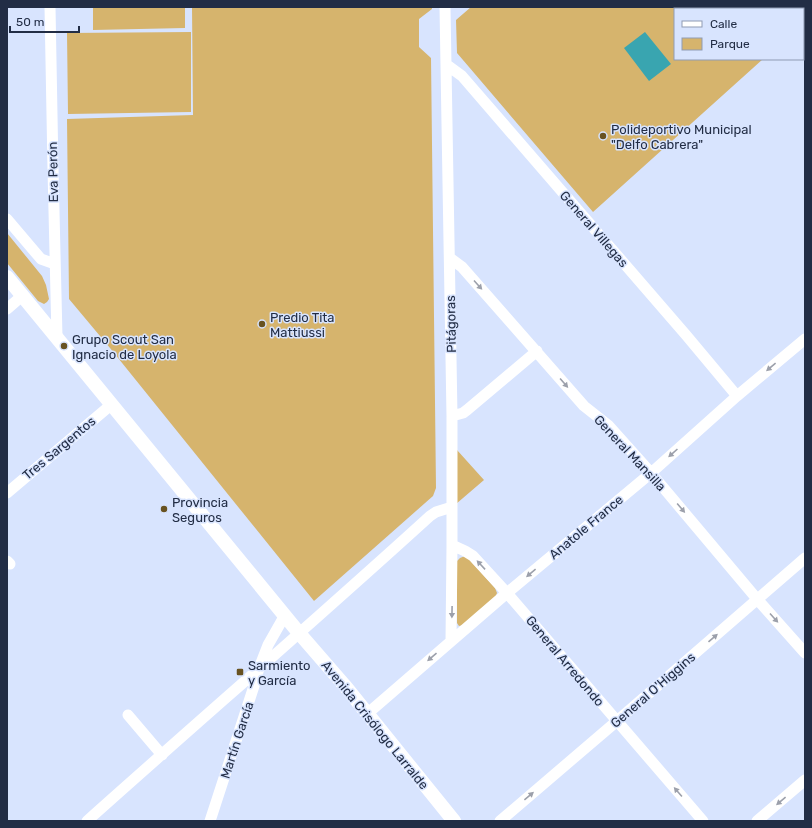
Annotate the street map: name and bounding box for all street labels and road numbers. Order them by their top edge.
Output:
street label: Eva Perón [45,142,61,202]
street label: General Villegas [556,188,631,271]
street label: Pitágoras [443,295,460,353]
street label: General Mansilla [591,412,669,494]
street label: Tres Sargentos [20,413,99,484]
street label: Anatole France [546,492,626,562]
street label: General Arredondo [523,613,607,709]
street label: General O'Higgins [608,649,699,731]
street label: Avenida Crisólogo Larralde [318,658,432,793]
street label: Martín García [217,700,257,780]

